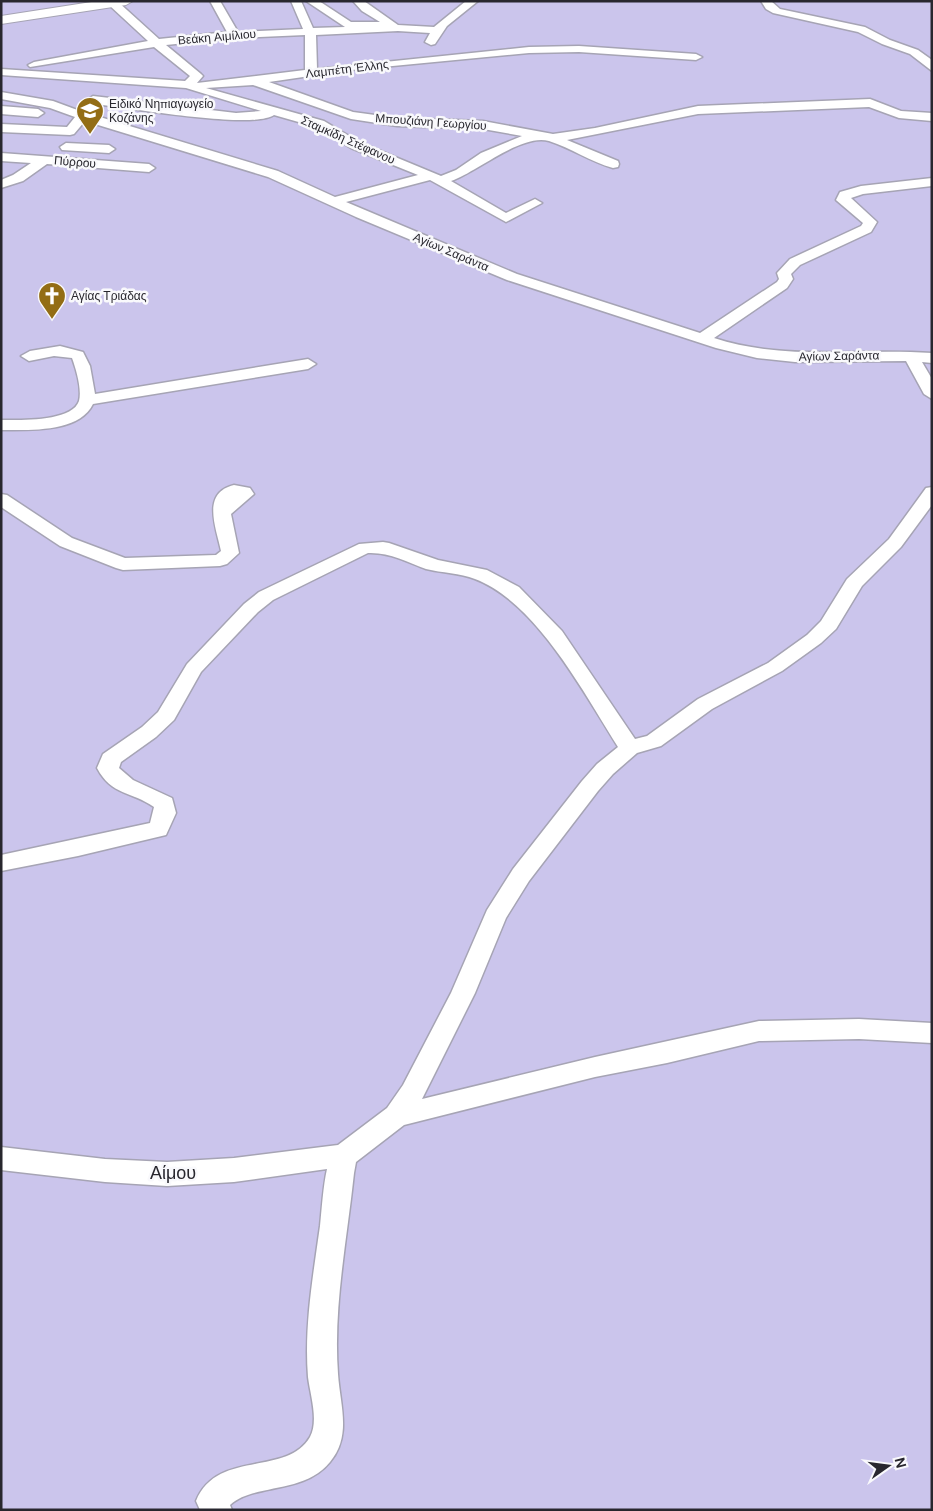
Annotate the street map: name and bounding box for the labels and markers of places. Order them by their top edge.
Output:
school or university icon: Ειδικό Νηπιαγωγείο Κοζάνης [75,96,105,135]
place label: Ειδικό Νηπιαγωγείο Κοζάνης [109,96,214,126]
church icon: Αγίας Τριάδας [37,281,67,320]
place label: Αγίας Τριάδας [71,288,147,304]

